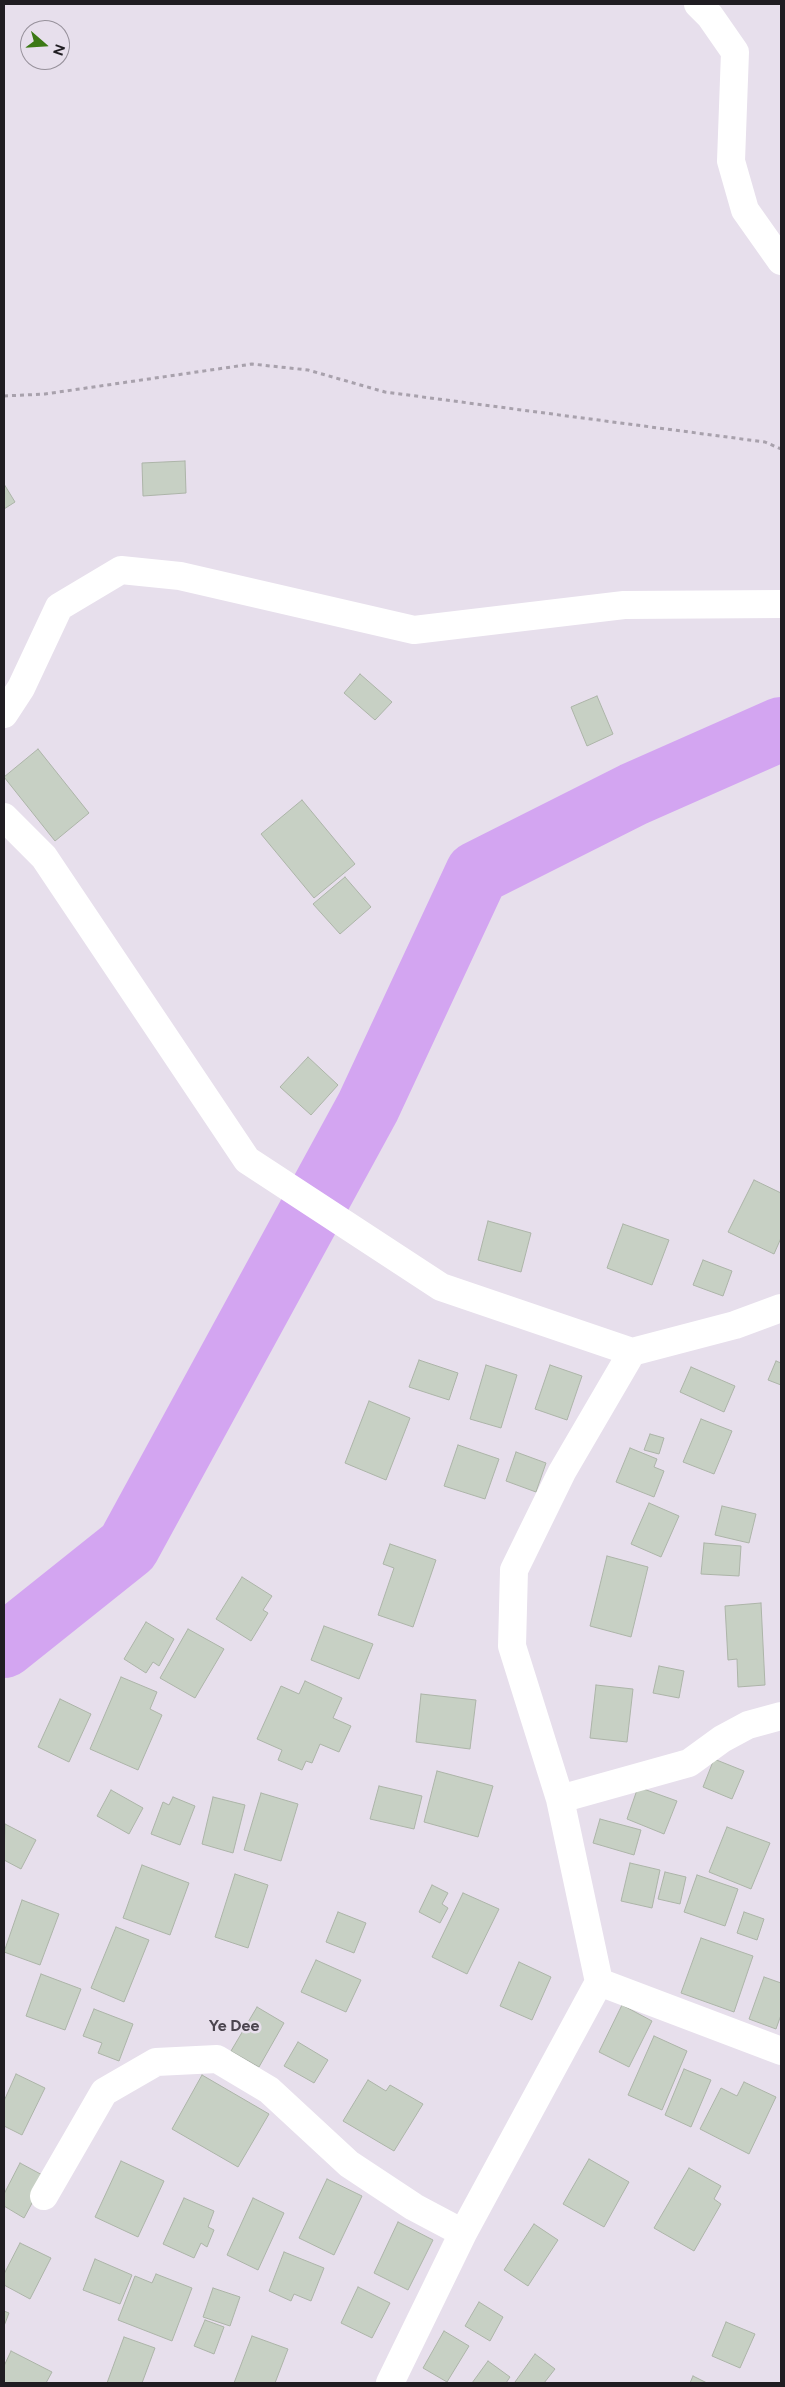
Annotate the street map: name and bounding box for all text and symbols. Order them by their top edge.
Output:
north arrow [20,20,70,70]
text: N [49,42,69,58]
district label: Ye Dee [209,2016,259,2036]

